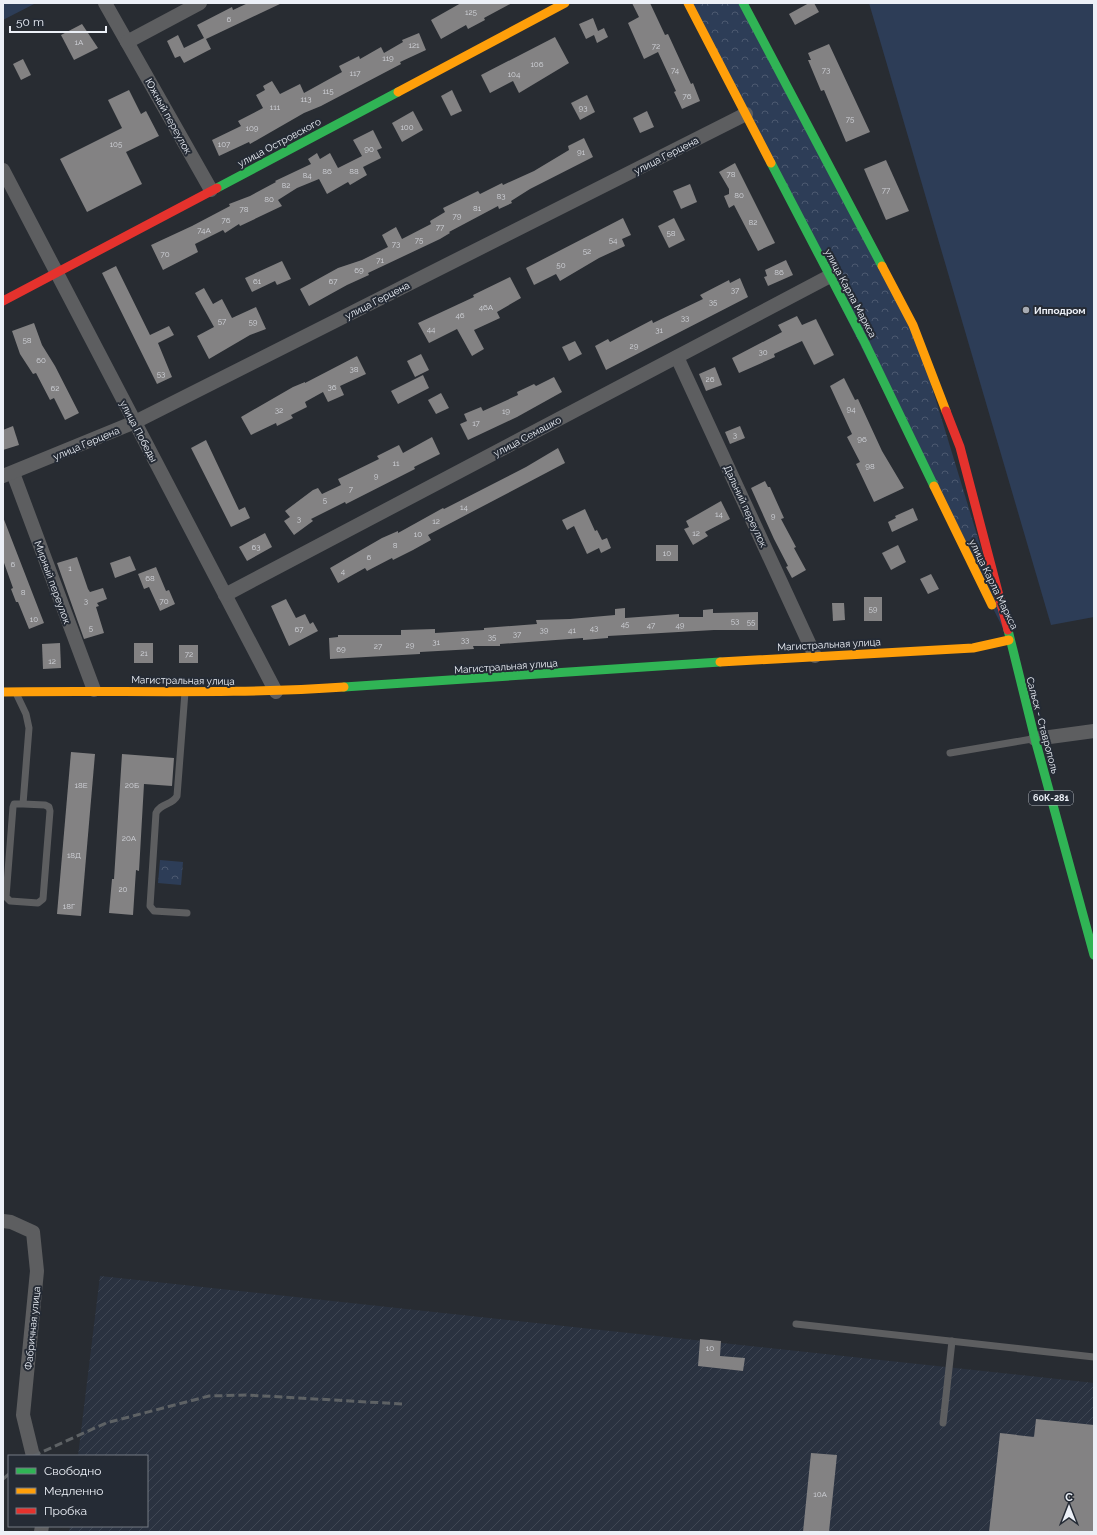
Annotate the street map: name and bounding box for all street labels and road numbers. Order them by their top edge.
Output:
street label: Южный переулок [143,77,194,156]
street label: улица Островского [236,116,323,169]
street label: улица Герцена [632,134,700,176]
street label: улица Карла Маркса [823,247,879,339]
street label: улица Герцена [343,279,411,321]
street label: улица Победы [118,398,160,464]
street label: улица Семашко [492,414,563,459]
street label: улица Герцена [51,425,121,462]
street label: Дальний переулок [722,463,769,549]
street label: улица Карла Маркса [967,537,1020,631]
street label: Мирный переулок [32,539,73,625]
street label: Магистральная улица [777,636,881,653]
street label: Магистральная улица [454,657,558,676]
street label: Магистральная улица [131,674,235,687]
street label: Сальск - Ставрополь [1024,676,1061,775]
road number: 60К-281 [1029,791,1073,805]
street label: Фабричная улица [23,1286,42,1370]

